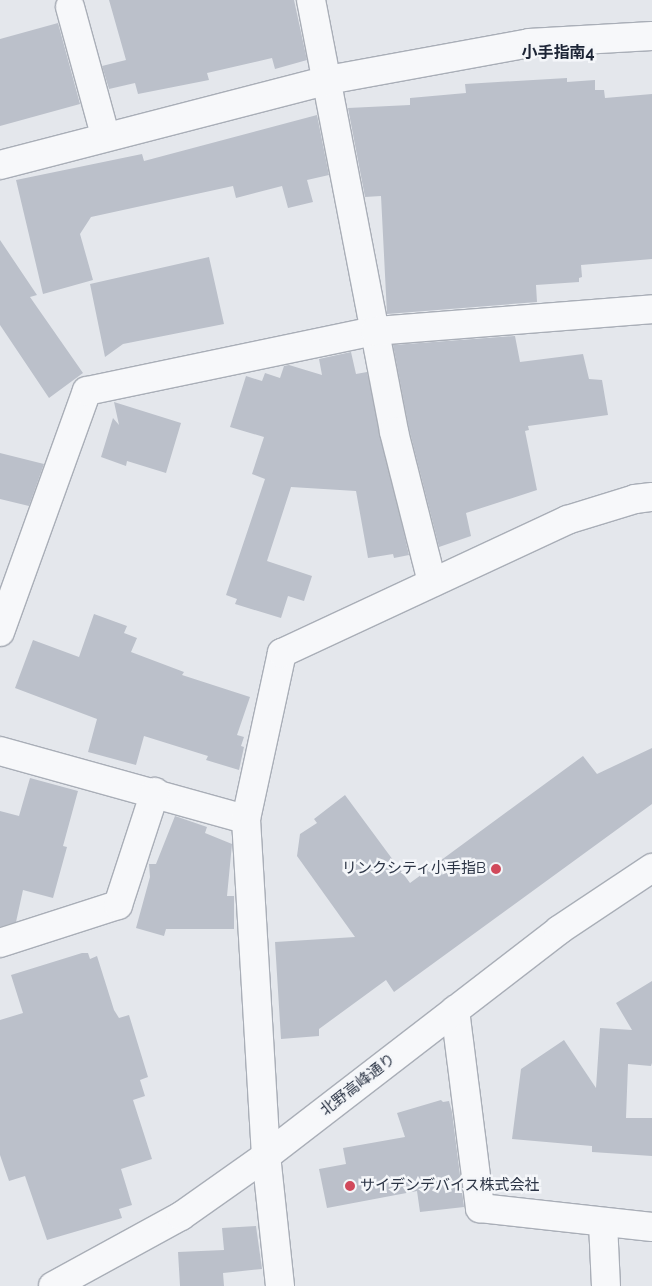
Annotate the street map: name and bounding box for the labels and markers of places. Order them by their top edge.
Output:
place label: リンクシティ小手指B [341,860,486,878]
marker: リンクシティ小手指B [490,863,502,875]
place label: サイデンデバイス株式会社 [360,1177,540,1195]
marker: サイデンデバイス株式会社 [344,1180,356,1192]

